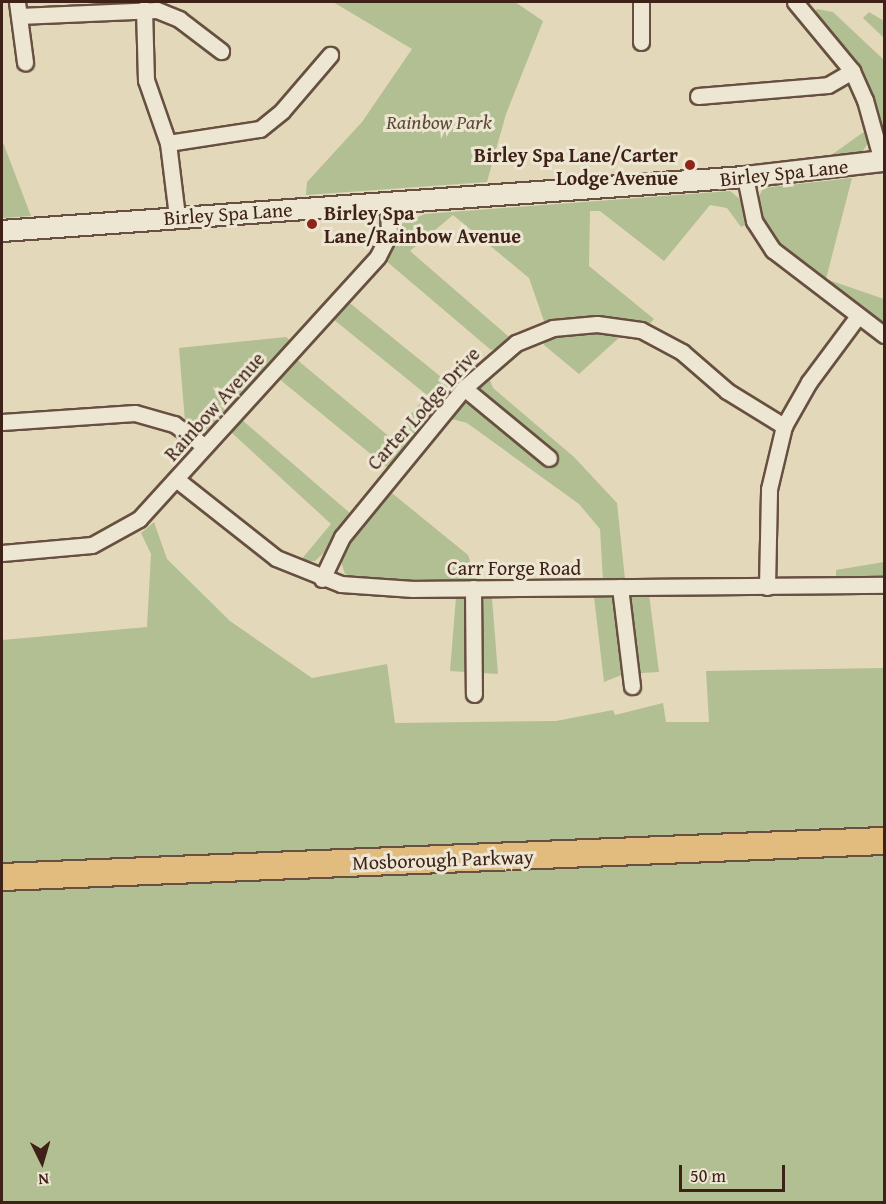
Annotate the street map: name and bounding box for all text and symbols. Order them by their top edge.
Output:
park label: Rainbow Park [386,109,492,133]
place label: Birley Spa Lane/Carter Lodge Avenue [474,142,678,189]
street label: Birley Spa Lane [719,153,849,191]
marker: Birley Spa Lane/Carter Lodge Avenue [683,158,697,172]
street label: Birley Spa Lane [163,197,293,229]
place label: Birley Spa Lane/Rainbow Avenue [324,201,521,248]
marker: Birley Spa Lane/Rainbow Avenue [305,217,319,231]
street label: Carter Lodge Drive [362,342,484,474]
street label: Rainbow Avenue [159,347,269,465]
street label: Carr Forge Road [447,555,581,579]
street label: Mosborough Parkway [352,844,534,874]
north arrow [12,1132,72,1192]
scale bar [682,1153,788,1191]
text: 50 m [690,1162,726,1189]
text: N [37,1168,50,1192]

